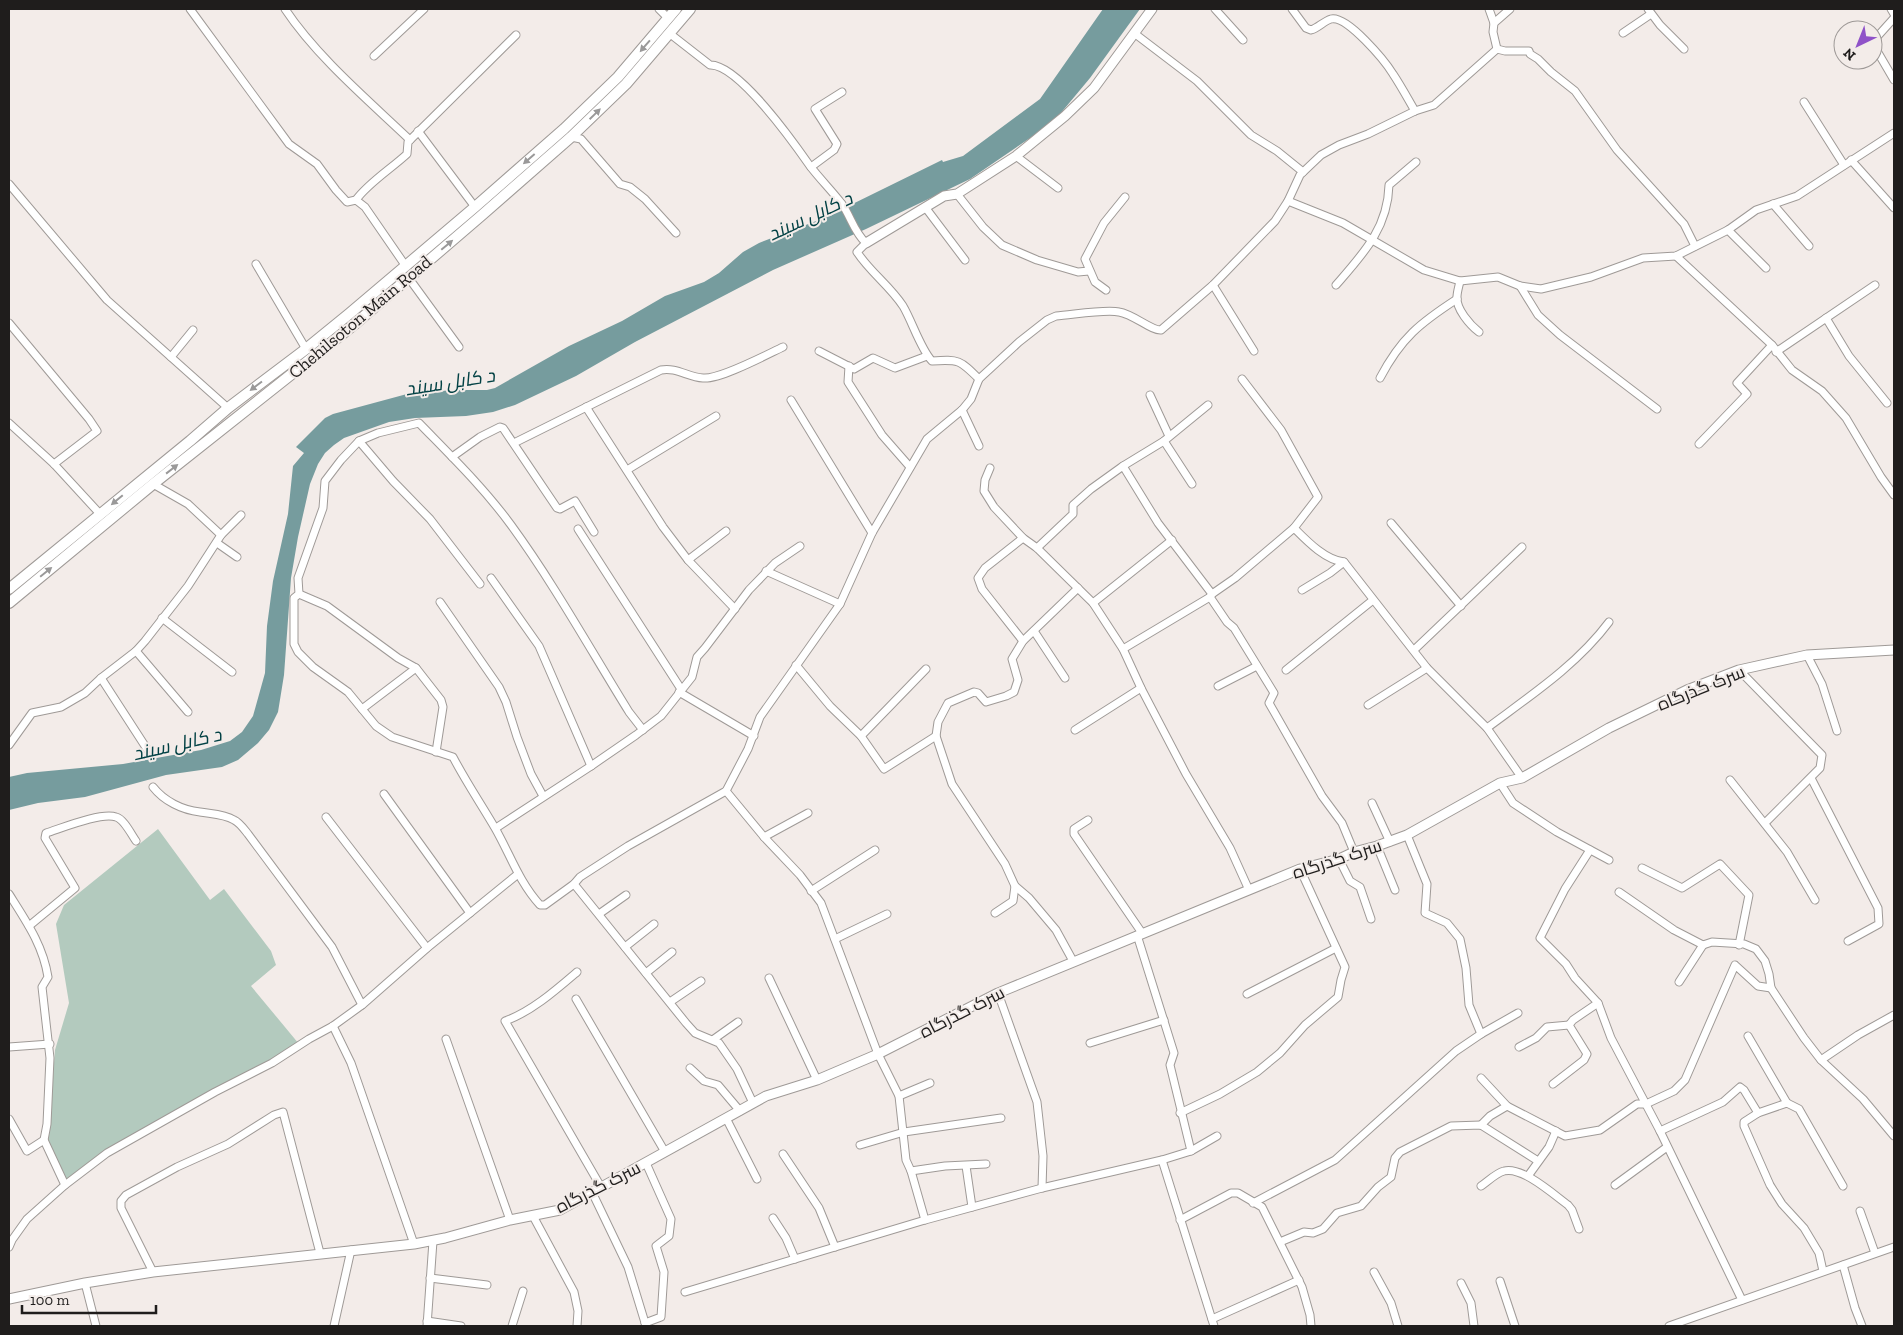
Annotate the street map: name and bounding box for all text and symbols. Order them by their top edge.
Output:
north arrow [1833,20,1883,70]
one-way arrow [639,39,650,52]
text: N [1840,44,1859,64]
one-way arrow [589,108,601,120]
one-way arrow [523,153,535,165]
water label: د کابل سيند [764,186,857,246]
one-way arrow [441,239,454,250]
street label: Chehilsoton Main Road [284,251,436,383]
water label: د کابل سيند [404,363,497,400]
one-way arrow [250,381,263,392]
one-way arrow [165,463,178,474]
one-way arrow [110,494,123,505]
one-way arrow [40,566,53,577]
street label: سرک گذرگاه [1654,660,1748,716]
water label: د کابل سيند [130,722,224,765]
street label: سرک گذرگاه [1290,834,1384,884]
street label: سرک گذرگاه [916,981,1008,1043]
street label: سرک گذرگاه [552,1156,644,1218]
scale bar [22,1282,156,1314]
text: 100 m [30,1291,69,1309]

